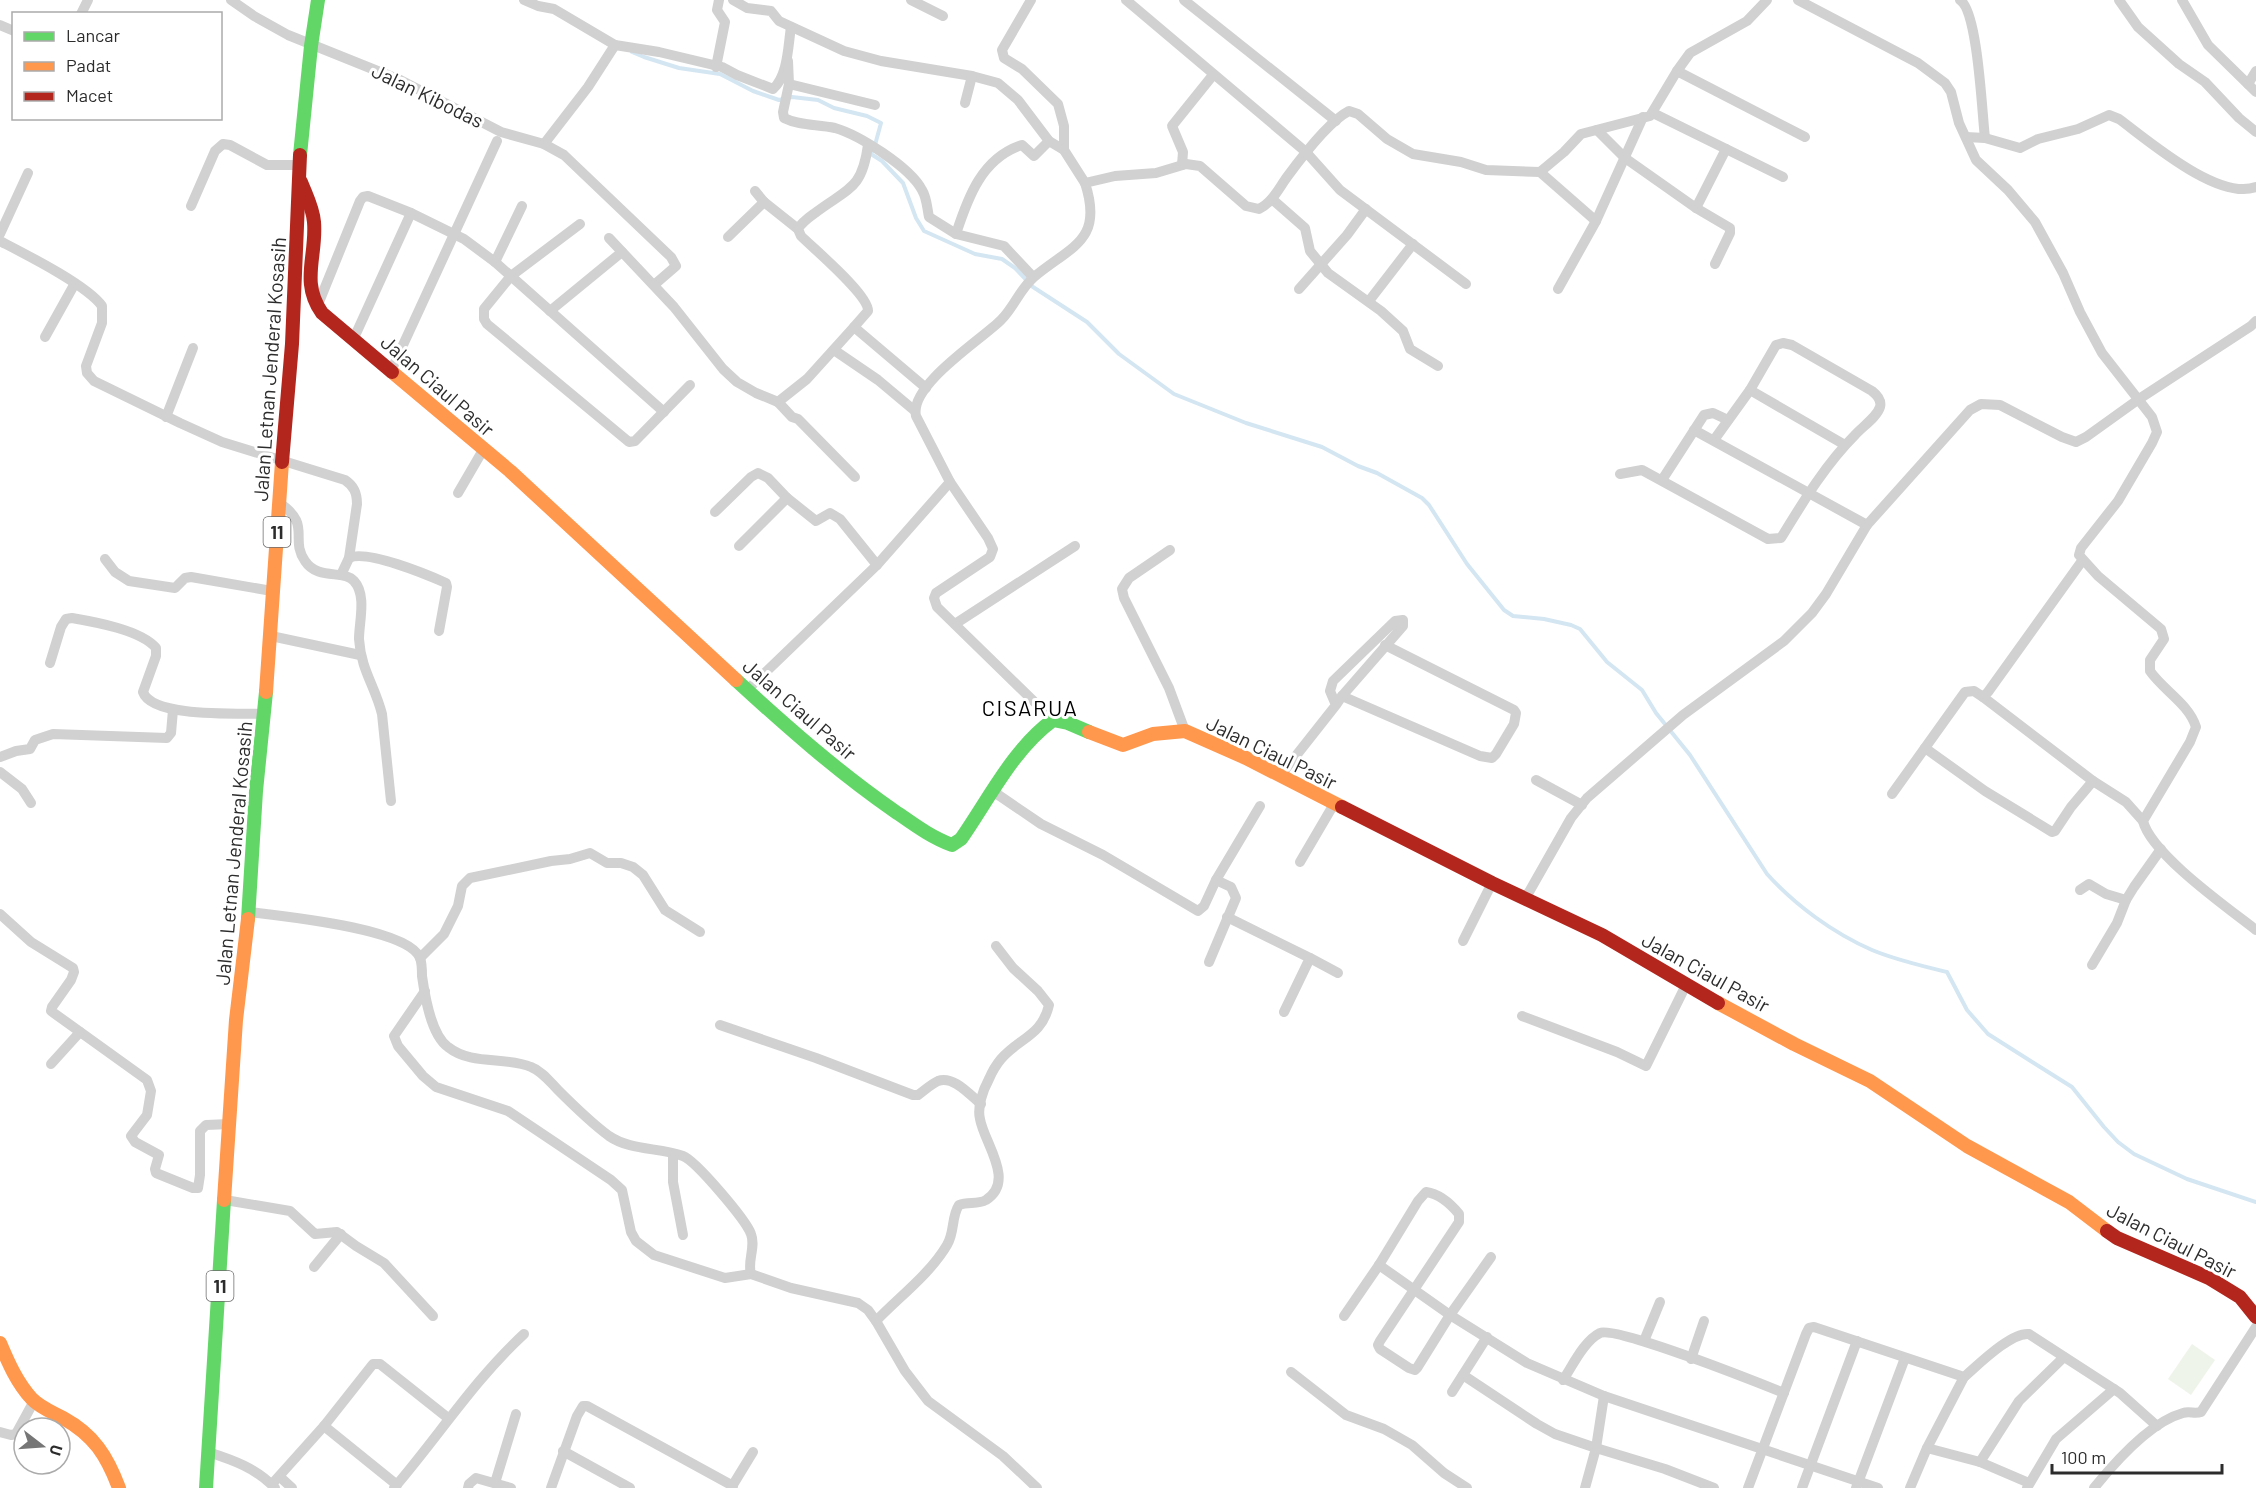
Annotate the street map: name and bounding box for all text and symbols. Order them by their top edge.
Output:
legend [12,12,222,120]
text: Lancar [66,24,121,46]
text: Padat [66,54,111,76]
street label: Jalan Kibodas [368,58,488,132]
text: Macet [66,84,113,106]
street label: Jalan Letnan Jenderal Kosasih [248,236,290,502]
street label: Jalan Ciaul Pasir [376,329,500,441]
road number: 11 [264,517,290,547]
street label: Jalan Ciaul Pasir [738,653,862,765]
district label: CISARUA [982,694,1078,720]
street label: Jalan Ciaul Pasir [1203,710,1341,794]
street label: Jalan Letnan Jenderal Kosasih [209,720,257,986]
street label: Jalan Ciaul Pasir [1638,927,1774,1017]
street label: Jalan Ciaul Pasir [2103,1197,2241,1283]
road number: 11 [206,1271,234,1301]
north arrow [12,1416,72,1476]
scale bar [2052,1437,2222,1475]
text: U [46,1443,67,1458]
text: 100 m [2061,1446,2106,1468]

